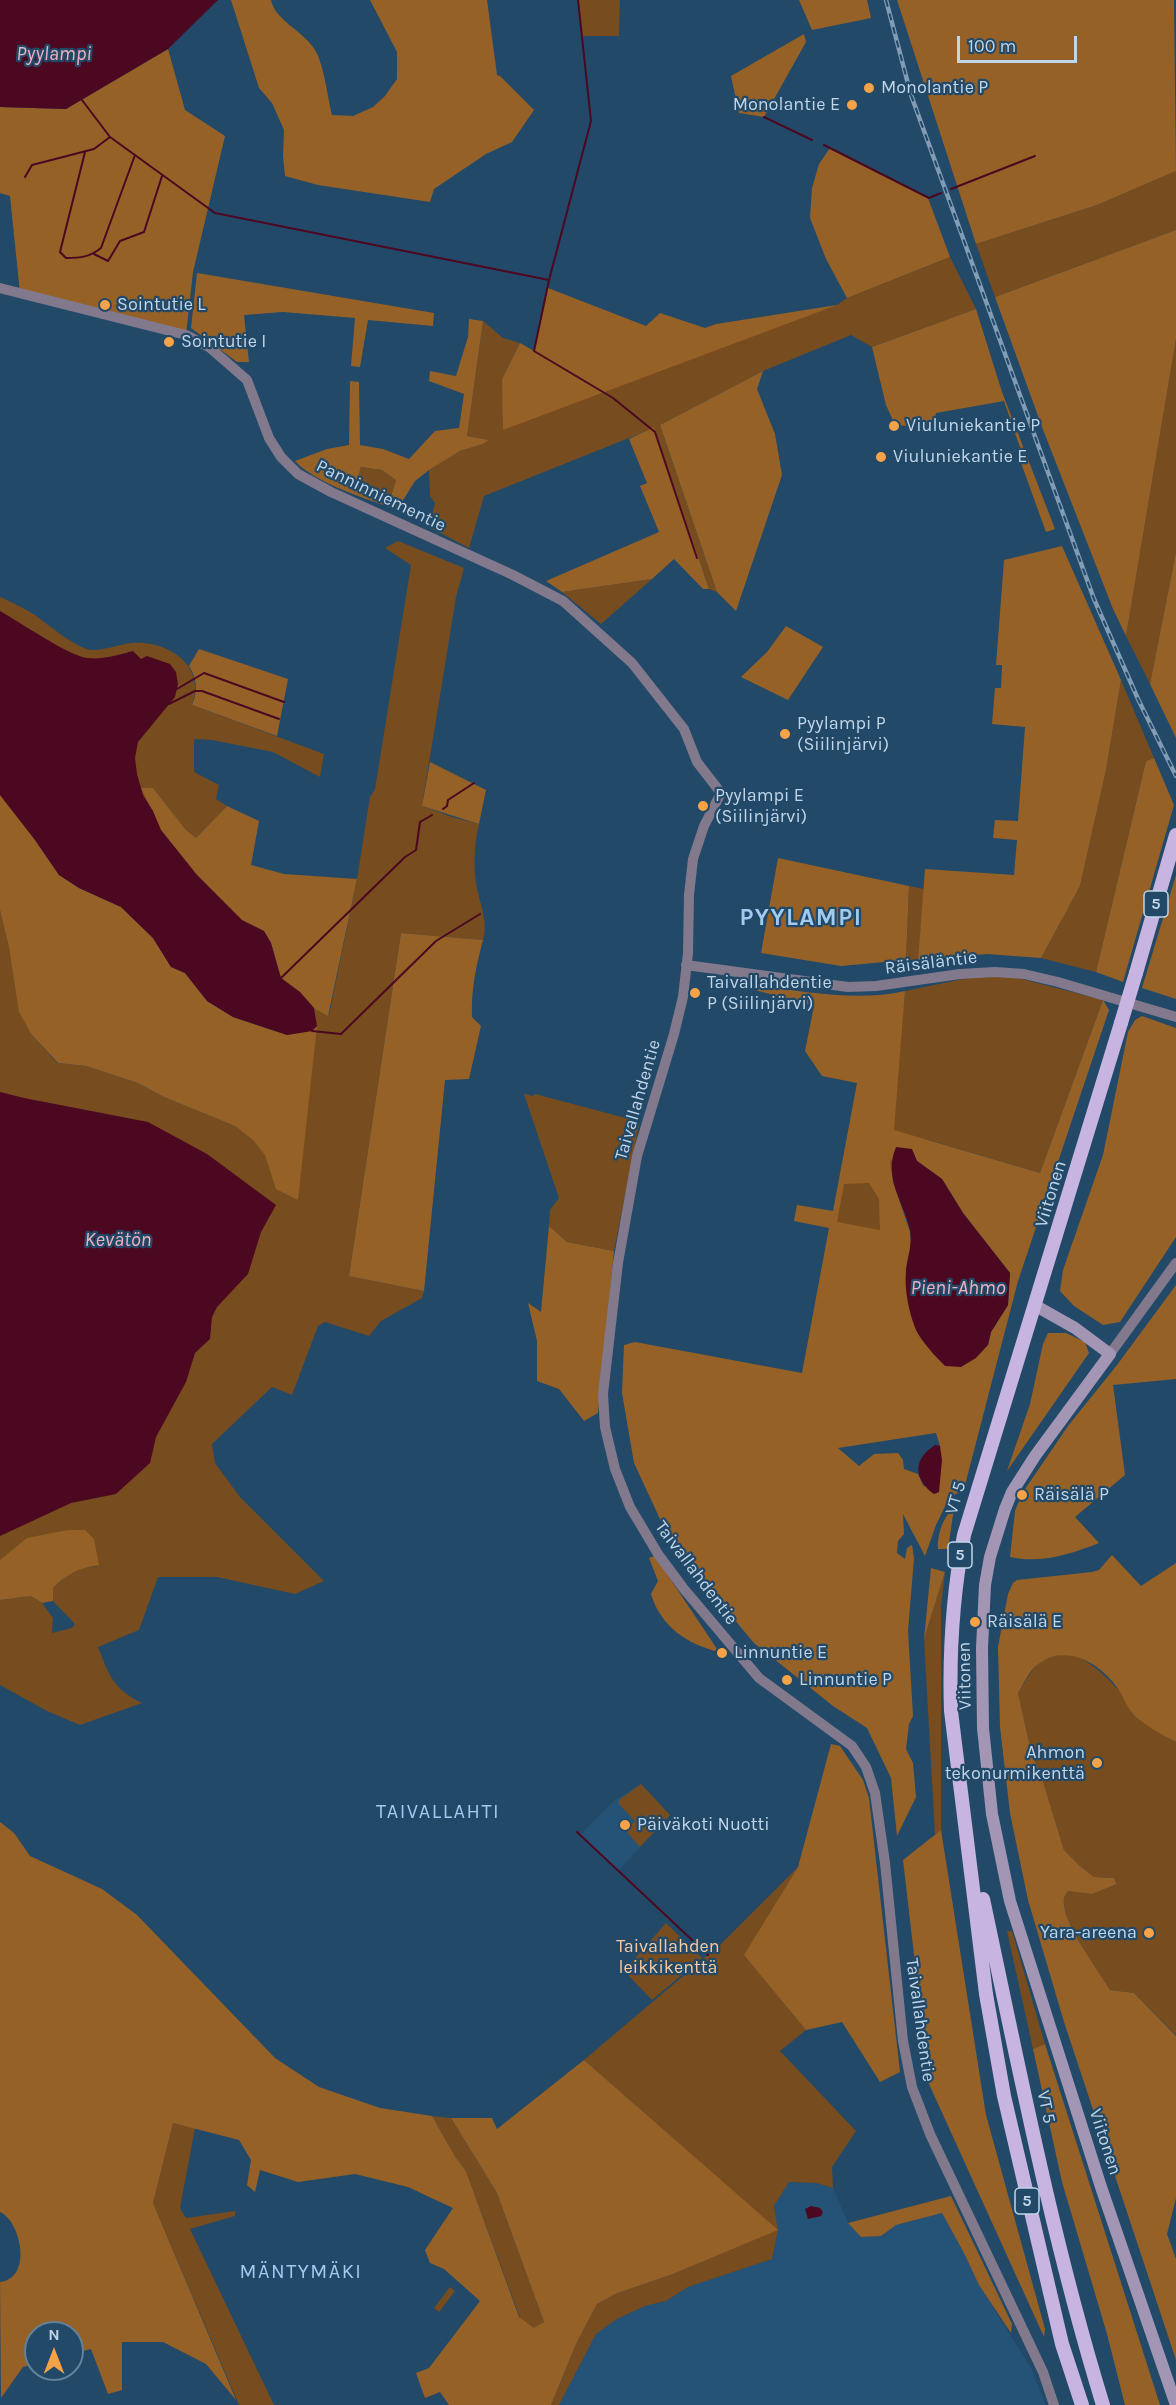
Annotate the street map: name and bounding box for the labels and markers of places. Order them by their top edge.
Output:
place label: Monolantie P [881,77,988,99]
marker: Monolantie P [862,81,876,95]
place label: Monolantie E [733,94,840,116]
marker: Monolantie E [845,98,859,112]
place label: Sointutie L [117,294,206,316]
marker: Sointutie L [98,298,112,312]
place label: Sointutie I [181,331,266,353]
marker: Sointutie I [162,335,176,349]
place label: Viuluniekantie P [906,415,1040,437]
marker: Viuluniekantie P [887,419,901,433]
place label: Viuluniekantie E [893,446,1027,468]
marker: Viuluniekantie E [874,450,888,464]
place label: Pyylampi P (Siilinjärvi) [797,713,889,756]
marker: Pyylampi P (Siilinjärvi) [778,727,792,741]
place label: Pyylampi E (Siilinjärvi) [715,785,807,828]
marker: Pyylampi E (Siilinjärvi) [696,799,710,813]
place label: Taivallahdentie P (Siilinjärvi) [707,972,832,1014]
marker: Taivallahdentie P (Siilinjärvi) [688,986,702,1000]
place label: Räisälä P [1034,1484,1109,1506]
marker: Räisälä P [1015,1488,1029,1502]
place label: Räisälä E [987,1611,1062,1633]
marker: Räisälä E [968,1615,982,1629]
place label: Linnuntie E [734,1642,827,1664]
marker: Linnuntie E [715,1646,729,1660]
place label: Linnuntie P [799,1669,892,1691]
marker: Linnuntie P [780,1673,794,1687]
place label: Ahmon tekonurmikenttä [945,1742,1085,1784]
marker: Ahmon tekonurmikenttä [1090,1756,1104,1770]
place label: Päiväkoti Nuotti [637,1814,770,1836]
marker: Päiväkoti Nuotti [618,1818,632,1832]
place label: Yara-areena [1040,1922,1137,1944]
marker: Yara-areena [1142,1926,1156,1940]

